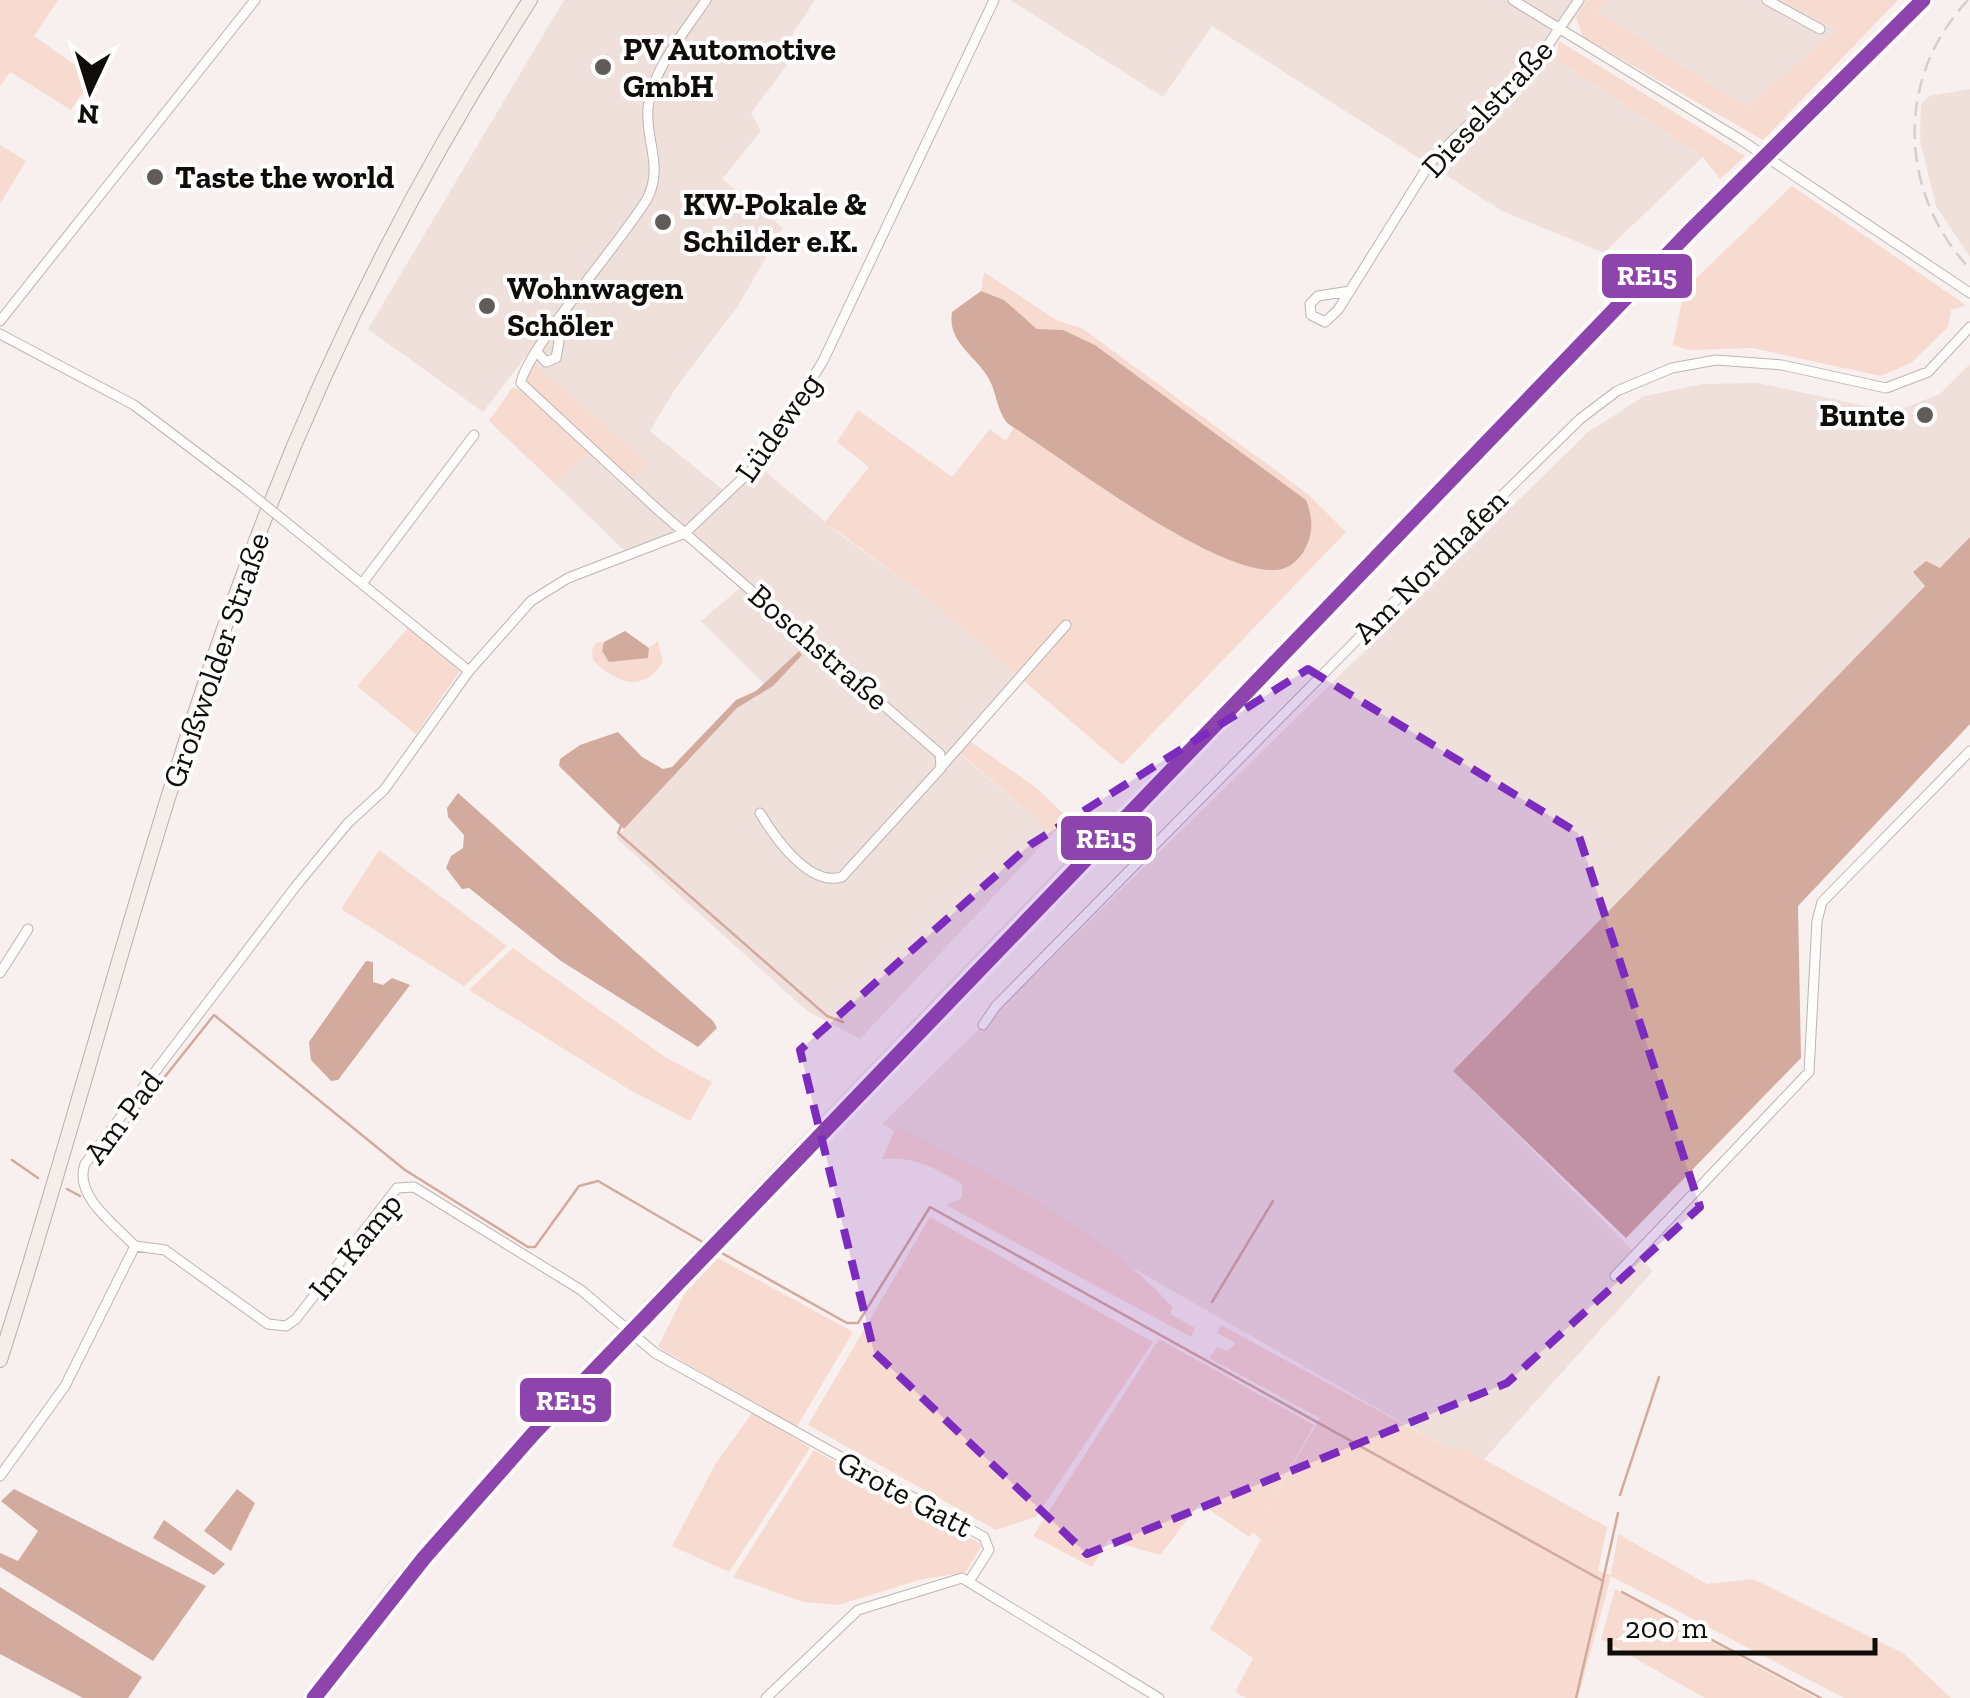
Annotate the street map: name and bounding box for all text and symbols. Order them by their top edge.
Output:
place label: PV Automotive GmbH [623,30,836,105]
street label: Dieselstraße [1413,31,1561,185]
north arrow [40,40,140,140]
marker: PV Automotive GmbH [592,56,614,78]
text: N [77,97,100,132]
place label: Taste the world [175,158,394,196]
marker: Taste the world [144,166,166,188]
place label: KW-Pokale & Schilder e.K. [683,185,866,260]
marker: KW-Pokale & Schilder e.K. [652,211,674,233]
line badge: RE15 [1600,252,1694,300]
text: RE15 [1617,259,1677,292]
place label: Wohnwagen Schöler [507,269,684,344]
marker: Wohnwagen Schöler [476,295,498,317]
street label: Lüdeweg [727,365,829,489]
place label: Bunte [1819,396,1905,434]
marker: Bunte [1914,404,1936,426]
street label: Am Nordhafen [1345,480,1516,651]
street label: Großwolder Straße [154,527,278,793]
street label: Boschstraße [741,576,897,718]
line badge: RE15 [1059,814,1154,862]
text: RE15 [1076,822,1136,855]
street label: Am Pad [76,1063,171,1171]
street label: Im Kamp [300,1185,410,1307]
line badge: RE15 [518,1376,613,1424]
text: RE15 [536,1384,596,1417]
street label: Grote Gatt [831,1443,979,1545]
scale bar [1610,1593,1875,1655]
text: 200 m [1625,1610,1708,1646]

